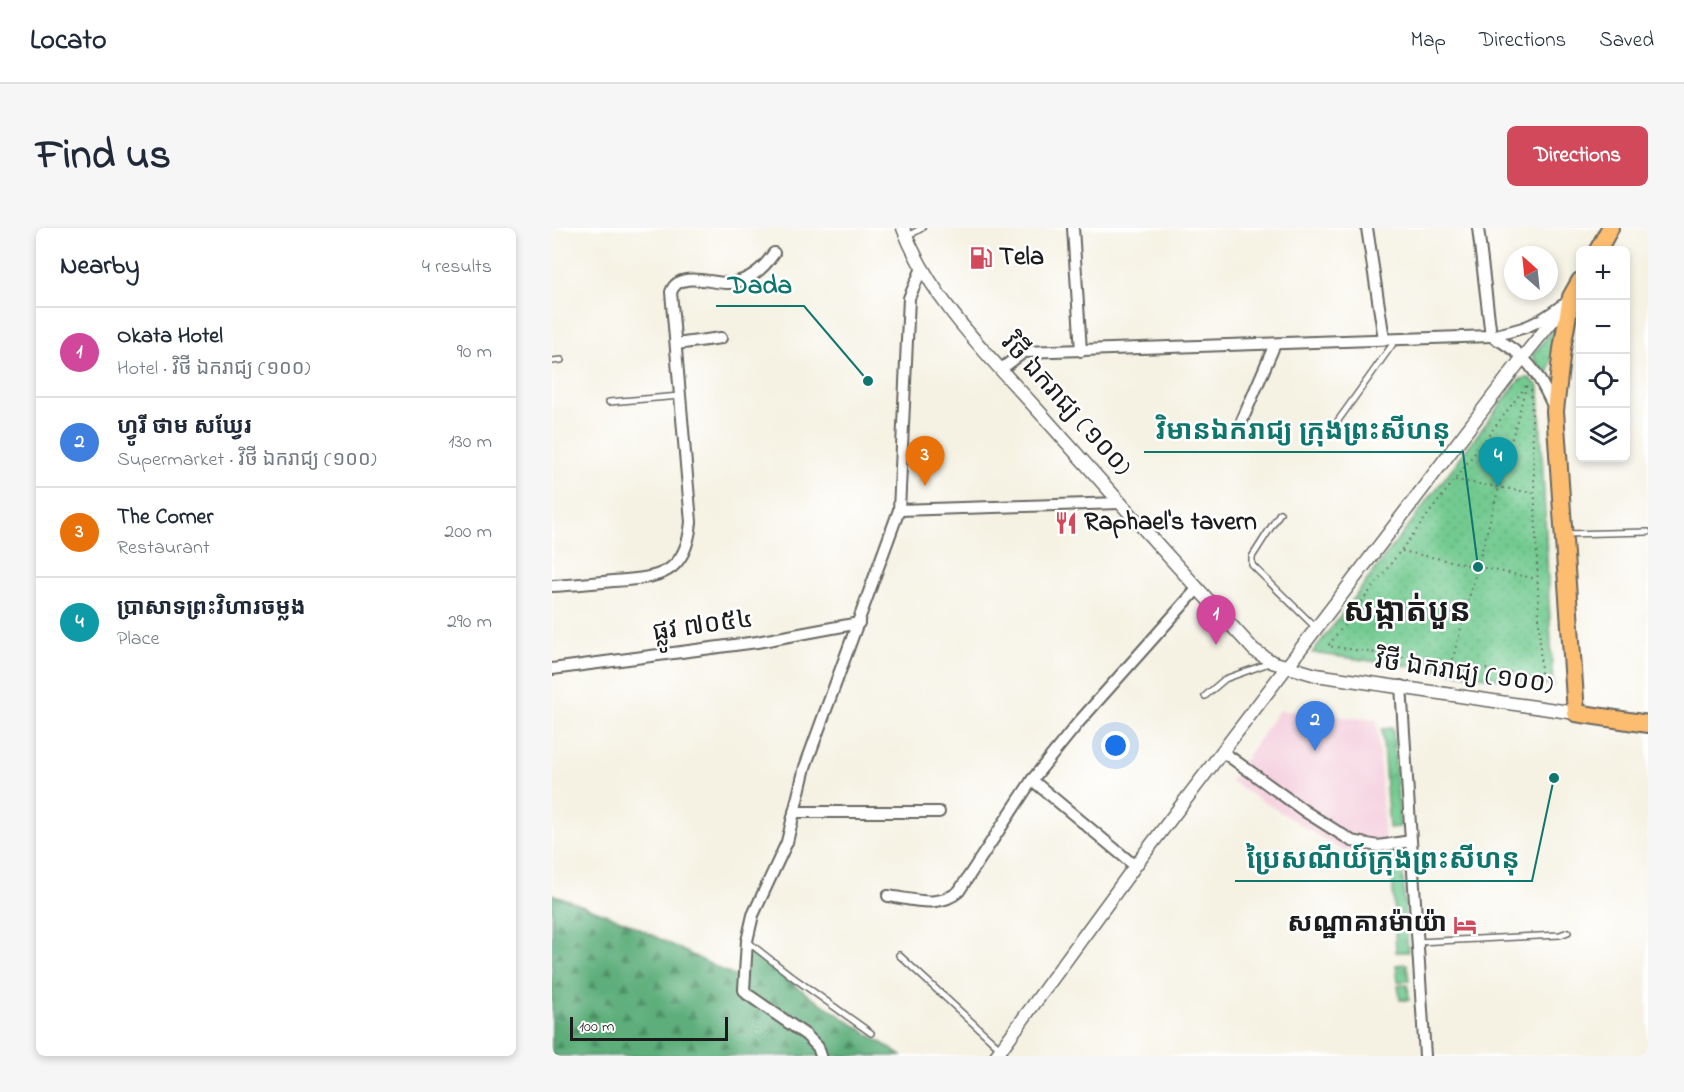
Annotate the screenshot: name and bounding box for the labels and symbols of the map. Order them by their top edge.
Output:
place label: Tela [999,239,1044,277]
fuel station icon: Tela [968,245,994,271]
north arrow [1504,246,1558,300]
callout: Dada [716,261,804,306]
text: Dada [726,267,792,306]
street label: វិថី ឯករាជ្យ (១០០) [990,326,1139,486]
callout: វិមានឯករាជ្យ ក្រុងព្រះសីហនុ [1144,407,1463,452]
text: វិមានឯករាជ្យ ក្រុងព្រះសីហនុ [1155,413,1451,452]
pin: 3 [906,436,944,486]
pin: 4 [1478,438,1518,487]
place label: Raphael's tavern [1084,504,1257,542]
restaurant icon: Raphael's tavern [1053,510,1079,536]
district label: សង្កាត់បួន [1343,590,1471,637]
pin: 1 [1196,596,1236,645]
street label: ផ្លូវ ៧០៥៤ [650,601,756,655]
street label: វិថី ឯករាជ្យ (១០០) [1372,643,1556,705]
pin: 2 [1296,702,1335,751]
your location [1101,731,1130,760]
callout: ប្រៃសណីយ៍ក្រុងព្រះសីហនុ [1235,836,1532,881]
text: ប្រៃសណីយ៍ក្រុងព្រះសីហនុ [1246,842,1520,881]
place label: សណ្ឋាគារម៉ាយ៉ា [1287,906,1447,944]
hotel icon: សណ្ឋាគារម៉ាយ៉ា [1452,912,1478,938]
scale bar [570,1014,728,1042]

